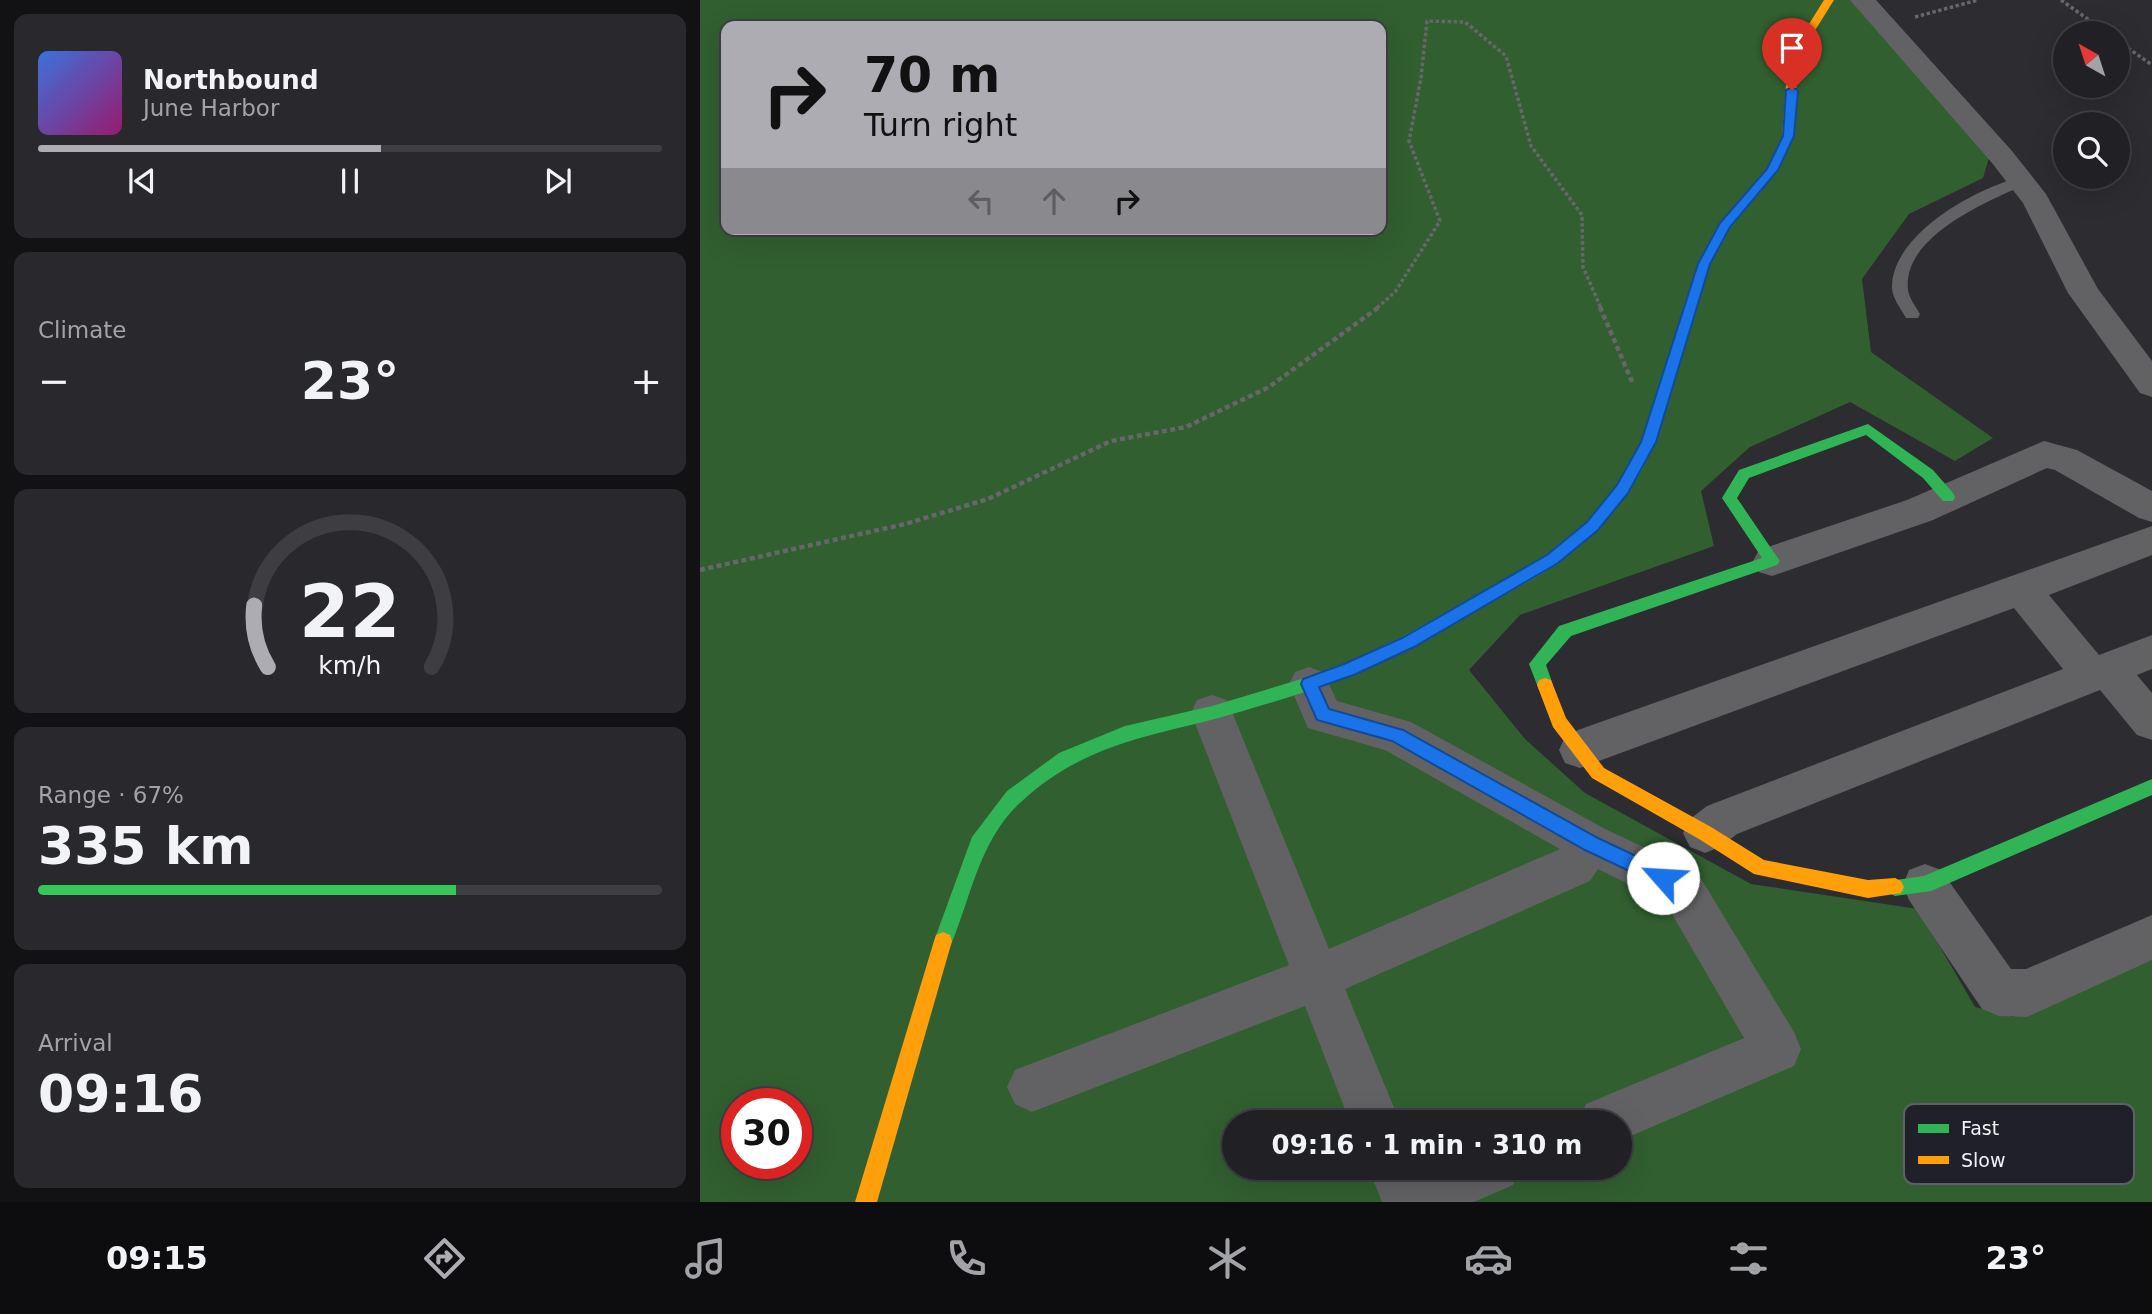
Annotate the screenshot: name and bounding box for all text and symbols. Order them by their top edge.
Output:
pin [1762,18,1822,90]
north arrow [2053,21,2130,98]
map controls [2053,21,2130,189]
icon: arrive [1773,29,1811,67]
text: 70 m [864,47,1000,104]
icon: right [749,49,840,140]
text: Northbound [143,65,319,95]
text: June Harbor [143,95,279,121]
text: Turn right [864,106,1017,144]
button: search [2053,112,2130,189]
icon: previous [123,162,161,200]
icon: pause [331,162,369,200]
icon: next [539,162,577,200]
icon: left [962,182,1000,220]
icon: ahead [1035,182,1073,220]
icon: right [1108,182,1146,220]
text: Climate [38,317,127,343]
text: 23° [301,351,399,411]
text: − [38,359,70,403]
text: + [630,359,662,403]
text: 22 [299,569,401,654]
text: km/h [318,651,382,680]
text: Range · 67% [38,782,184,808]
text: 335 km [38,816,253,876]
position arrow [1626,841,1700,915]
text: Arrival [38,1030,113,1056]
text: 09:16 [38,1064,204,1124]
speed limit sign: 30 [721,1088,812,1179]
legend [1904,1104,2134,1184]
text: Fast [1961,1117,1999,1139]
text: 09:16 · 1 min · 310 m [1272,1130,1582,1160]
text: Slow [1961,1149,2006,1171]
icon: directions [420,1234,469,1283]
icon: music [681,1234,730,1283]
icon: phone [942,1234,991,1283]
icon: climate [1203,1234,1252,1283]
icon: car [1464,1234,1513,1283]
icon: filters [1724,1234,1773,1283]
text: 09:15 [106,1239,208,1277]
text: 23° [1985,1239,2046,1277]

